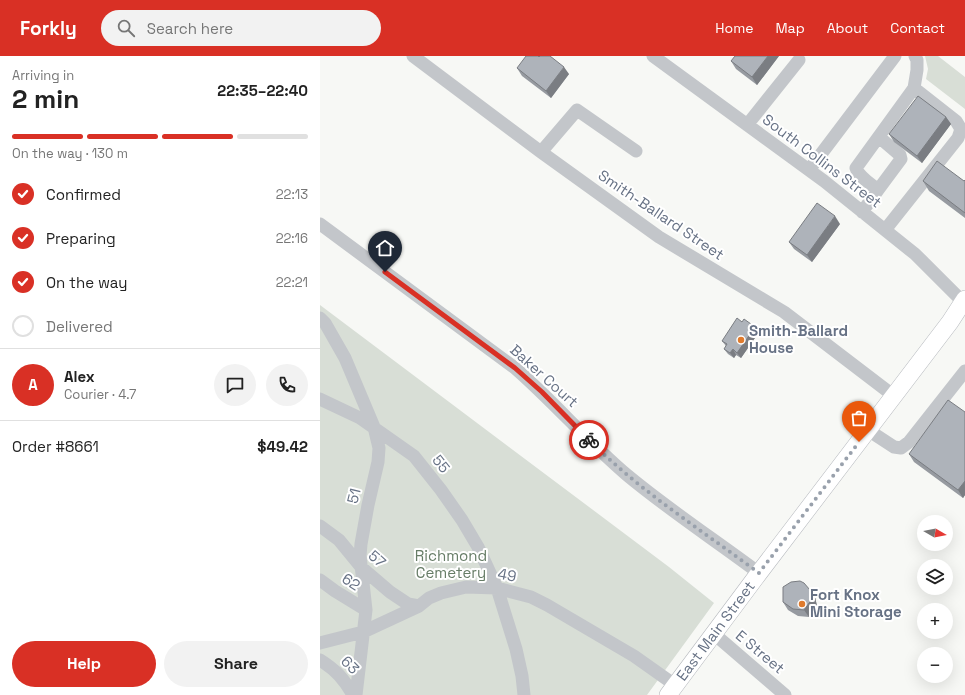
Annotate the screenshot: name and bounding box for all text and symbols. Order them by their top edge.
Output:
search box [101,10,381,46]
text: Forkly [20,16,77,41]
icon: search [115,17,137,39]
text: Search here [147,19,233,38]
text: Home [715,19,753,37]
text: Map [775,19,805,37]
text: About [827,19,868,37]
text: Contact [890,19,945,37]
text: Arriving in [12,67,74,84]
text: 22:35–22:40 [217,81,308,100]
text: 2 min [12,82,79,116]
street label: South Collins Street [759,110,886,212]
text: On the way · 130 m [12,145,128,162]
street label: Smith-Ballard Street [595,165,728,264]
icon: check [12,183,34,205]
text: Confirmed [46,185,121,204]
text: 22:13 [276,186,308,203]
icon: check [12,227,34,249]
text: Preparing [46,229,116,248]
text: 22:16 [276,230,308,247]
pin [368,231,402,272]
icon: home [374,237,396,259]
icon: check [12,271,34,293]
text: On the way [46,273,127,292]
text: 22:21 [276,274,308,291]
text: Delivered [46,317,113,336]
place label: Smith-Ballard House [749,321,848,357]
marker: Smith-Ballard House [736,335,746,345]
street label: Baker Court [506,340,582,411]
button: chat [214,364,256,406]
button: phone [266,364,308,406]
text: Alex [64,367,95,386]
text: A [28,375,38,394]
text: Courier · 4.7 [64,386,136,403]
pin [842,401,876,442]
icon: bag [848,407,870,429]
courier [569,420,609,460]
icon: bike [578,429,600,451]
text: Order #8661 [12,437,99,456]
text: $49.42 [257,437,308,456]
street label: 55 [428,451,454,477]
street label: 51 [342,486,365,505]
north arrow [917,515,953,551]
map controls [917,515,953,683]
street label: 57 [365,546,390,571]
park label: Richmond Cemetery [415,546,487,582]
button: layers [917,559,953,595]
street label: 49 [496,563,518,586]
street label: 62 [338,569,364,594]
street label: East Main Street [672,577,759,684]
place label: Fort Knox Mini Storage [810,585,902,621]
marker: Fort Knox Mini Storage [797,599,807,609]
button: + [917,603,953,639]
street label: E Street [732,626,789,678]
button: Help [12,641,156,687]
button: Share [164,641,308,687]
button: − [917,647,953,683]
street label: 63 [337,651,364,678]

